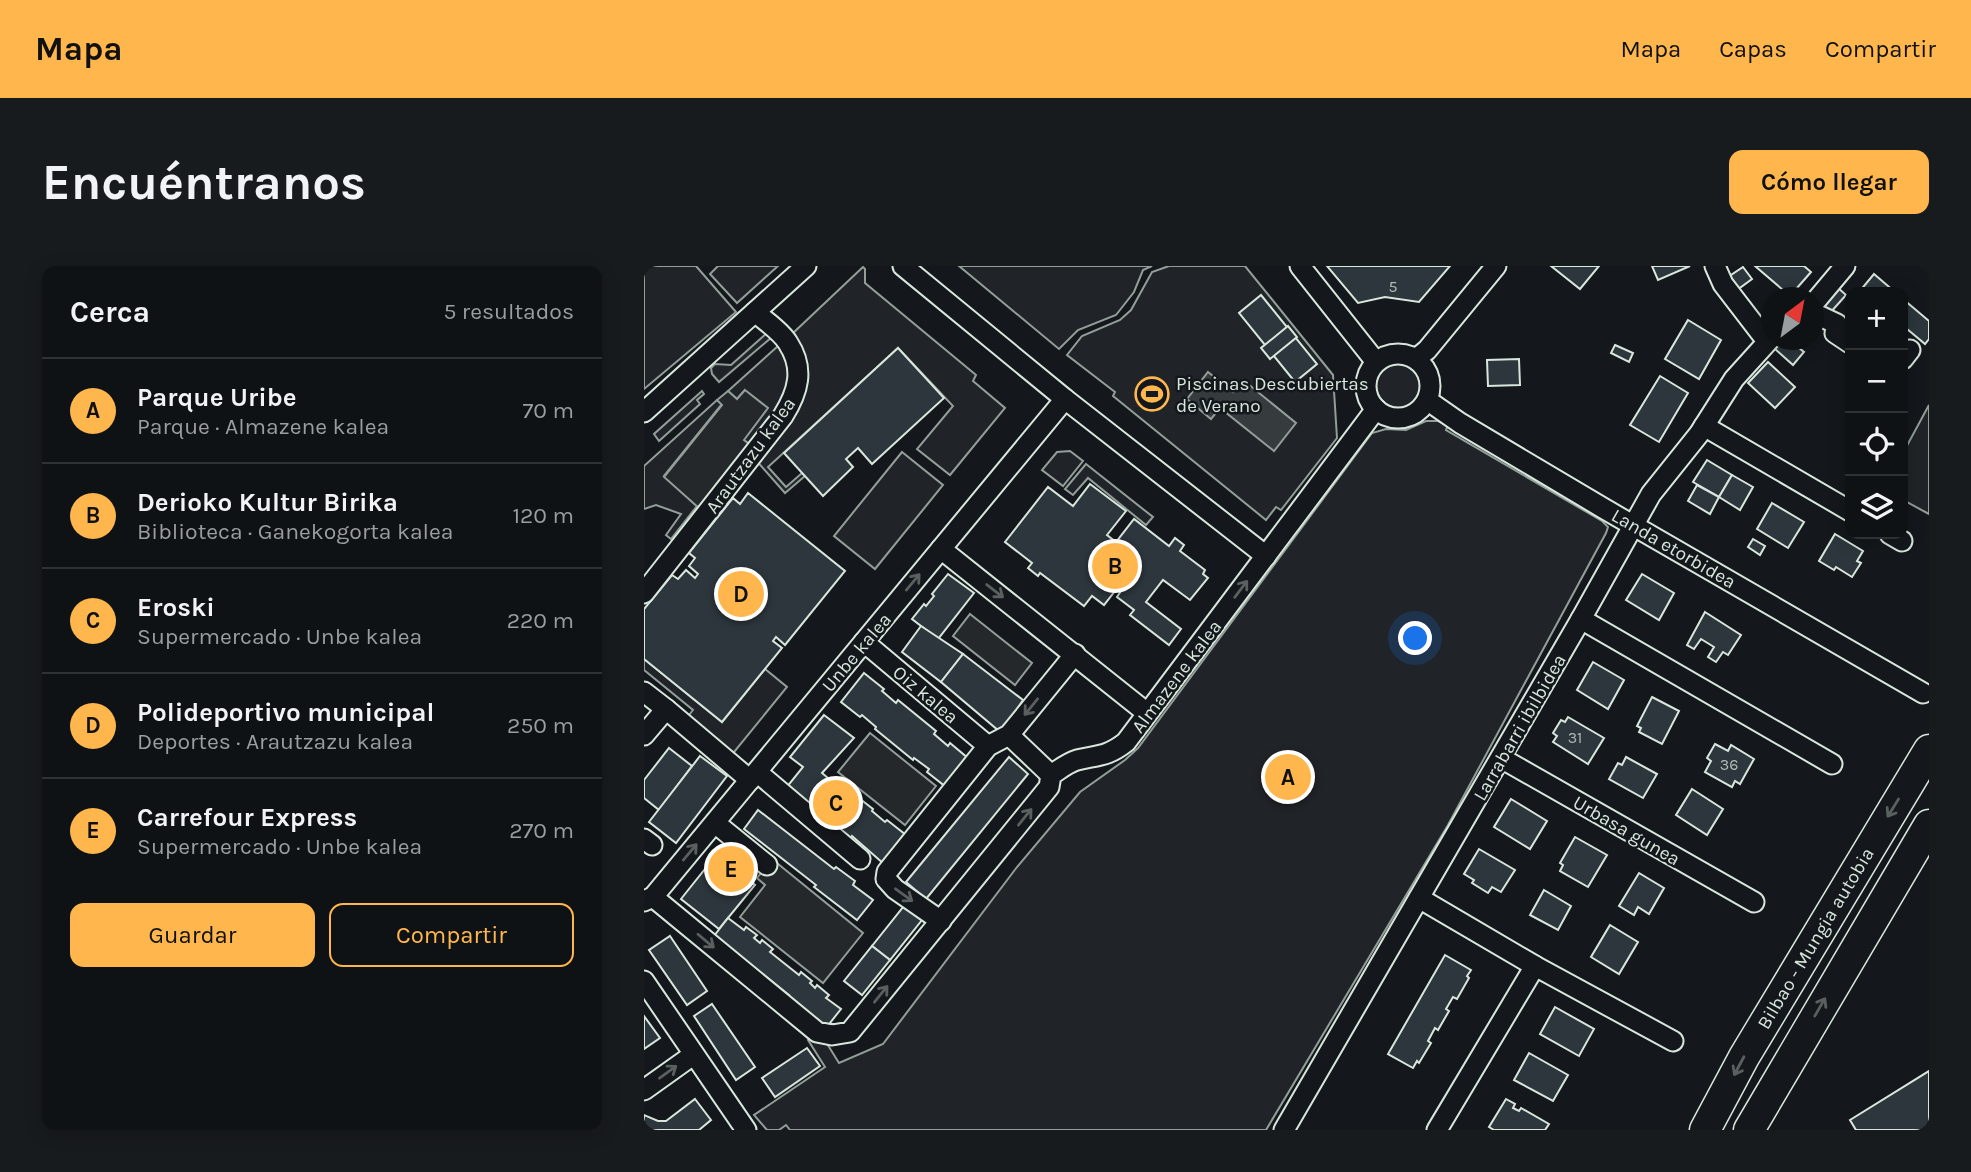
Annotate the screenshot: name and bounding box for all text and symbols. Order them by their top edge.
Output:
text: Mapa [35,30,123,68]
text: Mapa [1620,35,1681,63]
text: Capas [1719,35,1787,63]
text: Compartir [1825,35,1936,63]
button: Cómo llegar [1729,150,1929,214]
text: Encuéntranos [42,154,366,211]
house number: 5 [1388,277,1398,296]
north arrow [1761,287,1824,350]
map controls [1845,287,1908,539]
button: + [1845,287,1908,350]
text: Cerca [70,294,150,330]
text: 5 resultados [443,298,574,325]
button: − [1845,350,1908,413]
place label: Piscinas Descubiertas de Verano [1176,373,1369,417]
sports icon: Piscinas Descubiertas de Verano [1133,375,1171,413]
text: Parque Uribe [137,382,296,413]
street label: Arautzazu kalea [701,393,800,518]
text: A [86,397,100,424]
text: 70 m [523,397,574,424]
text: Parque · Almazene kalea [137,413,389,440]
button: locate [1845,413,1908,476]
button: layers [1845,476,1908,539]
text: Derioko Kultur Birika [137,487,398,518]
text: B [86,502,100,529]
text: 120 m [512,502,574,529]
street label: Landa etorbidea [1608,504,1739,593]
text: Biblioteca · Ganekogorta kalea [137,518,454,545]
pin: B [1092,540,1138,592]
pin: D [718,568,764,620]
one-way arrow [906,574,921,592]
one-way arrow [1234,581,1249,599]
one-way arrow [985,583,1003,599]
text: Eroski [137,592,215,623]
text: C [86,607,100,634]
text: 220 m [507,607,574,634]
street label: Unbe kalea [817,609,896,697]
street label: Almazene kalea [1127,616,1226,737]
your location [1398,621,1432,655]
text: Supermercado · Unbe kalea [137,623,422,650]
street label: Larrabarri ibilbidea [1469,650,1571,805]
street label: Oiz kalea [888,661,962,728]
text: Polideportivo municipal [137,697,434,728]
one-way arrow [1024,698,1039,716]
text: D [85,712,101,739]
text: 250 m [507,712,574,739]
text: Deportes · Arautzazu kalea [137,728,413,755]
house number: 31 [1568,728,1582,747]
pin: A [1265,751,1311,803]
house number: 36 [1720,755,1738,774]
pin: C [813,777,859,829]
street label: Urbasa gunea [1569,791,1684,870]
one-way arrow [1886,798,1901,817]
text: Carrefour Express [137,802,357,833]
one-way arrow [1017,809,1033,827]
text: E [86,817,100,844]
text: 270 m [509,817,574,844]
text: Supermercado · Unbe kalea [137,833,422,860]
pin: E [708,843,754,895]
one-way arrow [683,844,698,862]
street label: Bilbao - Mungia autobia [1753,844,1879,1033]
one-way arrow [894,888,913,903]
button: Guardar [70,903,315,967]
button: Compartir [329,903,574,967]
one-way arrow [696,933,714,948]
one-way arrow [874,985,889,1003]
one-way arrow [1814,998,1828,1018]
one-way arrow [1732,1056,1746,1076]
one-way arrow [658,1065,677,1079]

